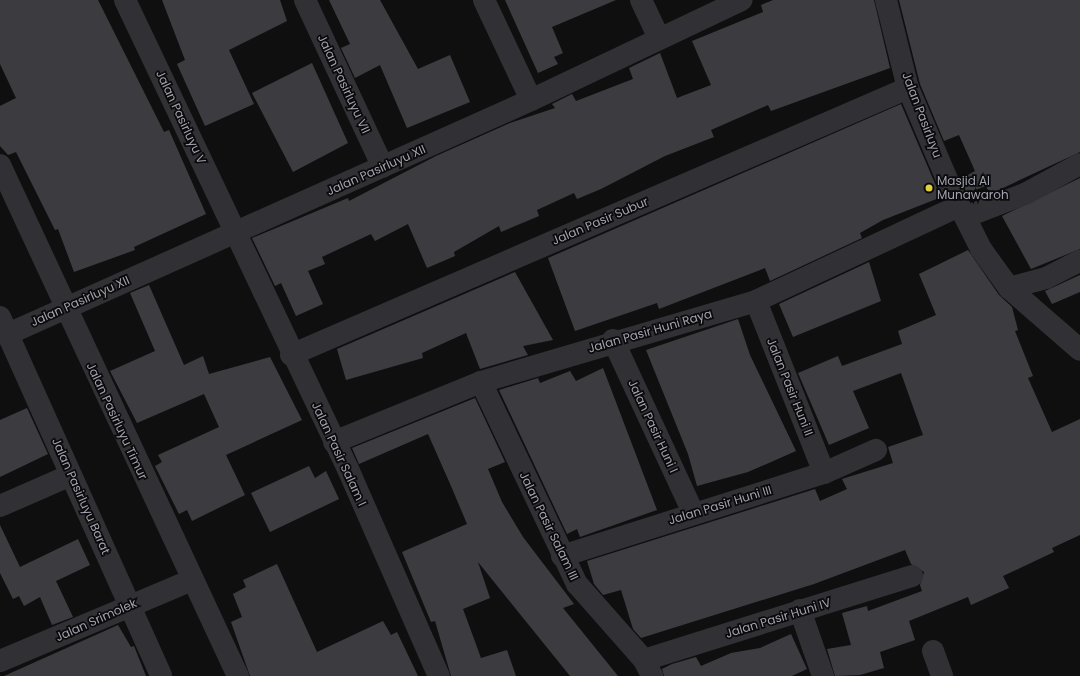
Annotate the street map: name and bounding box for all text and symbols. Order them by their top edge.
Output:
street label: Jalan Pasirluyu VII [315,32,373,136]
street label: Jalan Pasirluyu V [153,68,209,166]
street label: Jalan Pasirluyu [899,70,945,160]
street label: Jalan Pasirluyu XII [324,142,428,198]
place label: Masjid Al Munawaroh [937,174,1009,202]
marker: Masjid Al Munawaroh [924,183,934,193]
street label: Jalan Pasir Subur [550,194,650,248]
street label: Jalan Pasirluyu XII [28,273,132,329]
street label: Jalan Pasir Huni Raya [586,306,714,356]
street label: Jalan Pasir Huni II [764,336,816,438]
street label: Jalan Pasirluyu Timur [84,360,150,482]
street label: Jalan Pasir Huni I [625,377,681,475]
street label: Jalan Pasir Salam I [309,400,369,508]
street label: Jalan Pasirluyu Barat [49,436,113,556]
street label: Jalan Pasir Salam III [516,469,582,583]
street label: Jalan Pasir Huni III [667,482,773,528]
street label: Jalan Pasir Huni IV [724,595,832,641]
street label: Jalan Srimolek [53,596,139,644]

